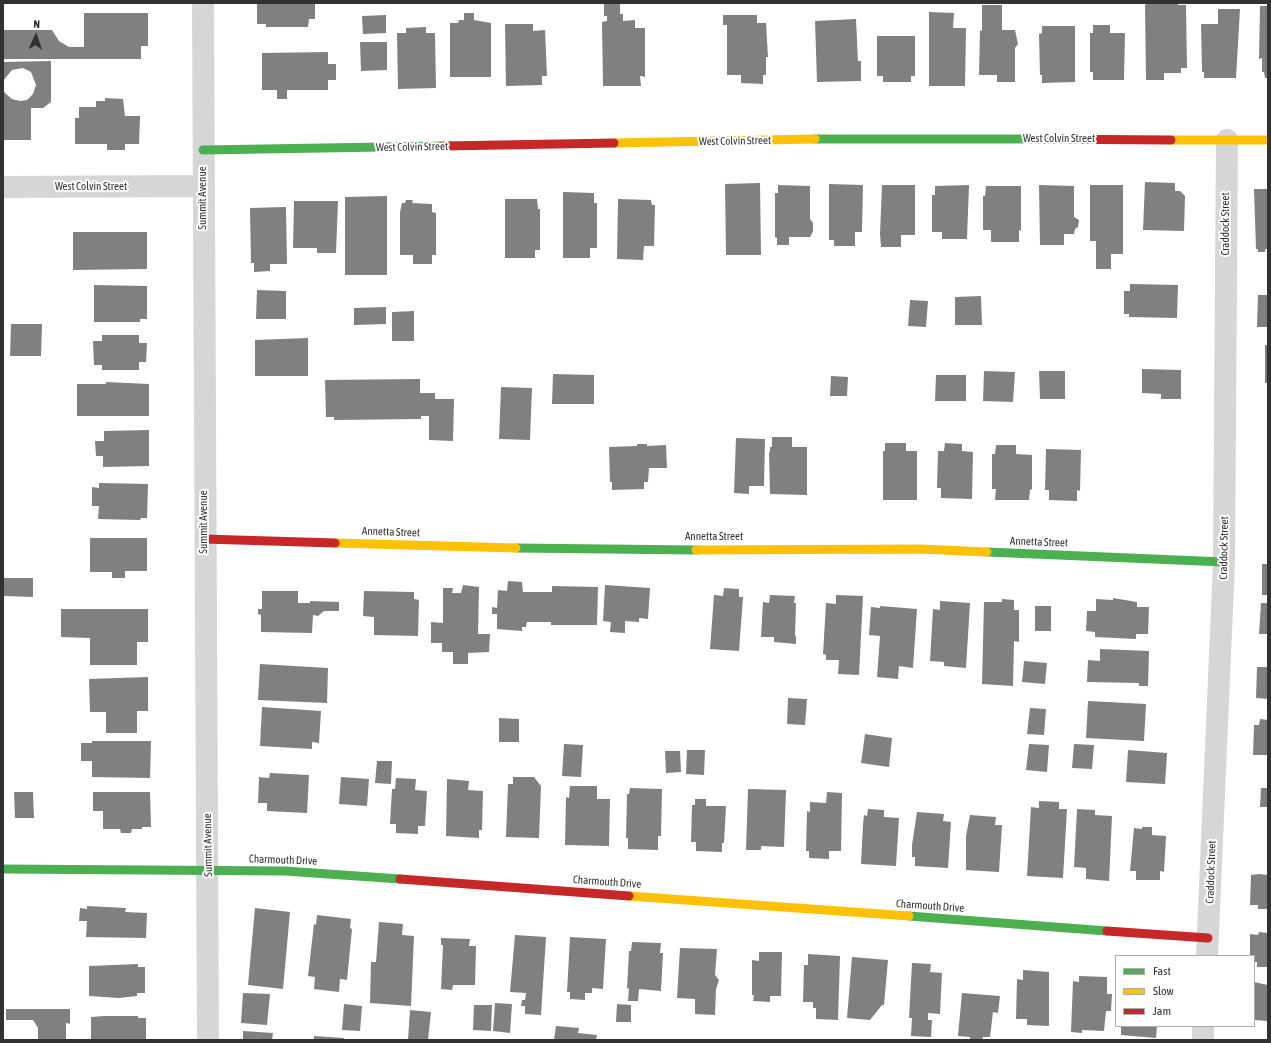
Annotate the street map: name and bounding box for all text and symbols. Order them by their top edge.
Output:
north arrow [16,16,56,56]
text: N [33,18,40,30]
street label: West Colvin Street [1023,132,1095,146]
street label: West Colvin Street [699,134,771,148]
street label: West Colvin Street [376,140,448,154]
street label: Summit Avenue [196,166,210,230]
street label: West Colvin Street [55,180,127,194]
street label: Craddock Street [1219,192,1233,256]
street label: Summit Avenue [197,490,211,554]
street label: Craddock Street [1217,516,1231,580]
street label: Annetta Street [362,524,420,540]
street label: Annetta Street [685,530,743,544]
street label: Annetta Street [1010,534,1068,550]
street label: Summit Avenue [201,813,215,877]
street label: Craddock Street [1203,840,1219,904]
street label: Charmouth Drive [249,852,317,868]
street label: Charmouth Drive [572,873,642,891]
street label: Charmouth Drive [895,897,965,915]
legend [1115,955,1255,1027]
text: Fast [1153,964,1171,978]
text: Slow [1153,984,1174,998]
text: Jam [1153,1004,1171,1018]

